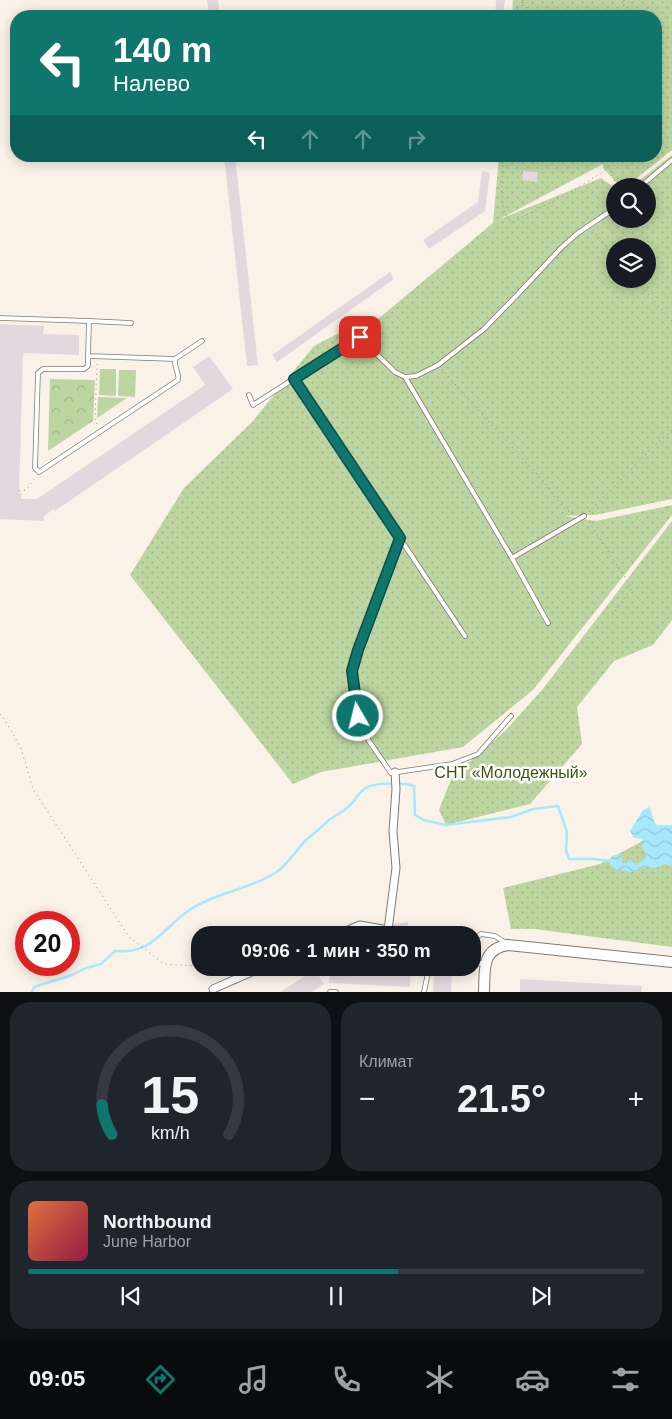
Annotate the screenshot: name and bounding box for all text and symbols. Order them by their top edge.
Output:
icon: left [30,30,95,95]
text: 140 m [113,30,212,69]
text: Налево [113,71,190,96]
icon: left [243,125,271,153]
icon: ahead [296,125,324,153]
icon: ahead [349,125,377,153]
icon: right [402,125,430,153]
map controls [606,178,656,288]
button: search [606,178,656,228]
button: layers [606,238,656,288]
pin [339,316,381,358]
icon: arrive [346,323,374,351]
position arrow [331,689,383,741]
park label: СНТ «Молодежный» [434,764,588,781]
speed limit sign: 20 [15,911,80,976]
text: 09:06 · 1 мин · 350 m [241,940,431,961]
text: Климат [359,1053,413,1070]
text: 15 [142,1066,199,1124]
text: 21.5° [457,1078,546,1120]
text: − [359,1083,375,1114]
text: + [628,1083,644,1114]
text: km/h [151,1123,190,1143]
text: Northbound [103,1211,212,1232]
text: June Harbor [103,1233,191,1250]
icon: previous [117,1282,145,1310]
icon: pause [322,1282,350,1310]
icon: next [527,1282,555,1310]
icon: directions [143,1362,178,1397]
icon: music [236,1362,271,1397]
icon: phone [329,1362,364,1397]
icon: climate [422,1362,457,1397]
icon: car [515,1362,550,1397]
icon: filters [608,1362,643,1397]
text: 09:05 [29,1366,85,1391]

